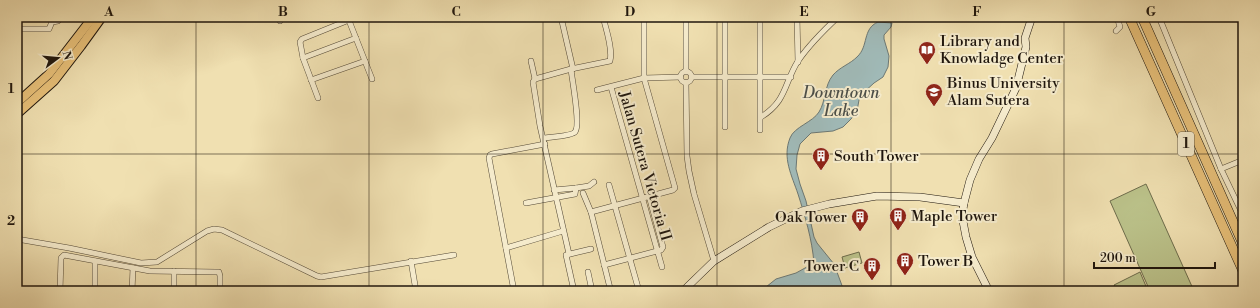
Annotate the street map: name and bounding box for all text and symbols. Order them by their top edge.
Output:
text: A [103,4,114,20]
text: B [278,4,288,20]
text: C [451,4,461,20]
text: D [625,4,635,20]
text: E [799,4,809,20]
text: F [972,4,982,20]
text: G [1146,4,1157,20]
place label: Library and Knowladge Center [940,32,1064,68]
north arrow [38,38,78,78]
library icon: Library and Knowladge Center [917,40,937,65]
text: N [59,49,75,62]
place label: Binus University Alam Sutera [946,74,1060,110]
text: 1 [8,81,15,97]
school or university icon: Binus University Alam Sutera [924,82,944,107]
water label: Downtown Lake [802,83,880,121]
street label: Jalan Sutera Victoria II [614,88,676,243]
road number: 1 [1178,132,1194,156]
building icon: South Tower [811,146,831,171]
place label: South Tower [834,147,919,166]
building icon: Maple Tower [888,206,908,231]
building icon: Oak Tower [850,207,870,232]
place label: Maple Tower [911,207,998,226]
place label: Oak Tower [775,208,848,227]
text: 2 [7,213,15,229]
scale bar [1094,244,1215,270]
building icon: Tower B [895,251,915,276]
text: 200 m [1100,251,1136,266]
place label: Tower B [918,252,973,271]
building icon: Tower C [862,256,882,281]
place label: Tower C [804,257,859,276]

